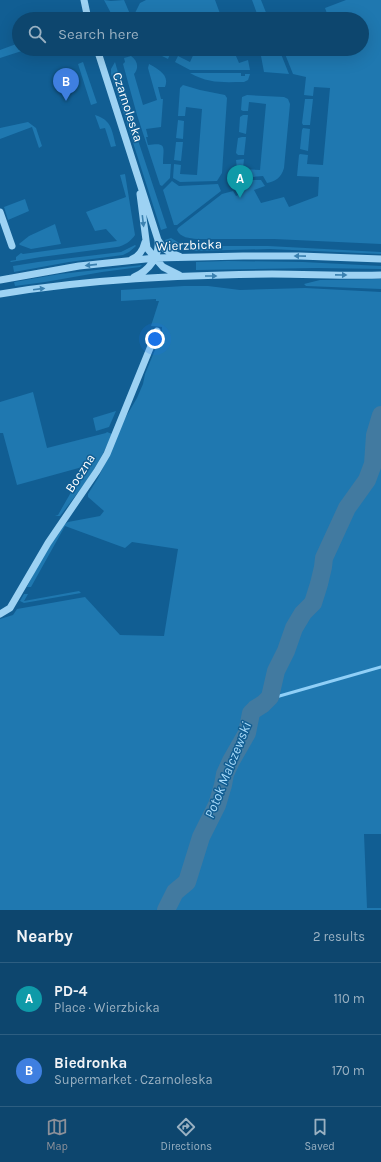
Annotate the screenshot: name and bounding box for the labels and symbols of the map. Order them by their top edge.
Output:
pin: B [53,68,79,101]
street label: Czarnoleska [110,70,146,144]
pin: A [227,165,253,198]
one-way arrow [140,215,147,227]
street label: Wierzbicka [156,236,222,254]
one-way arrow [293,253,306,259]
one-way arrow [85,261,97,268]
one-way arrow [335,272,348,278]
one-way arrow [205,273,218,279]
one-way arrow [33,286,45,292]
your location [145,329,165,349]
street label: Boczna [62,451,98,495]
water label: Potok Malczewski [201,719,255,821]

